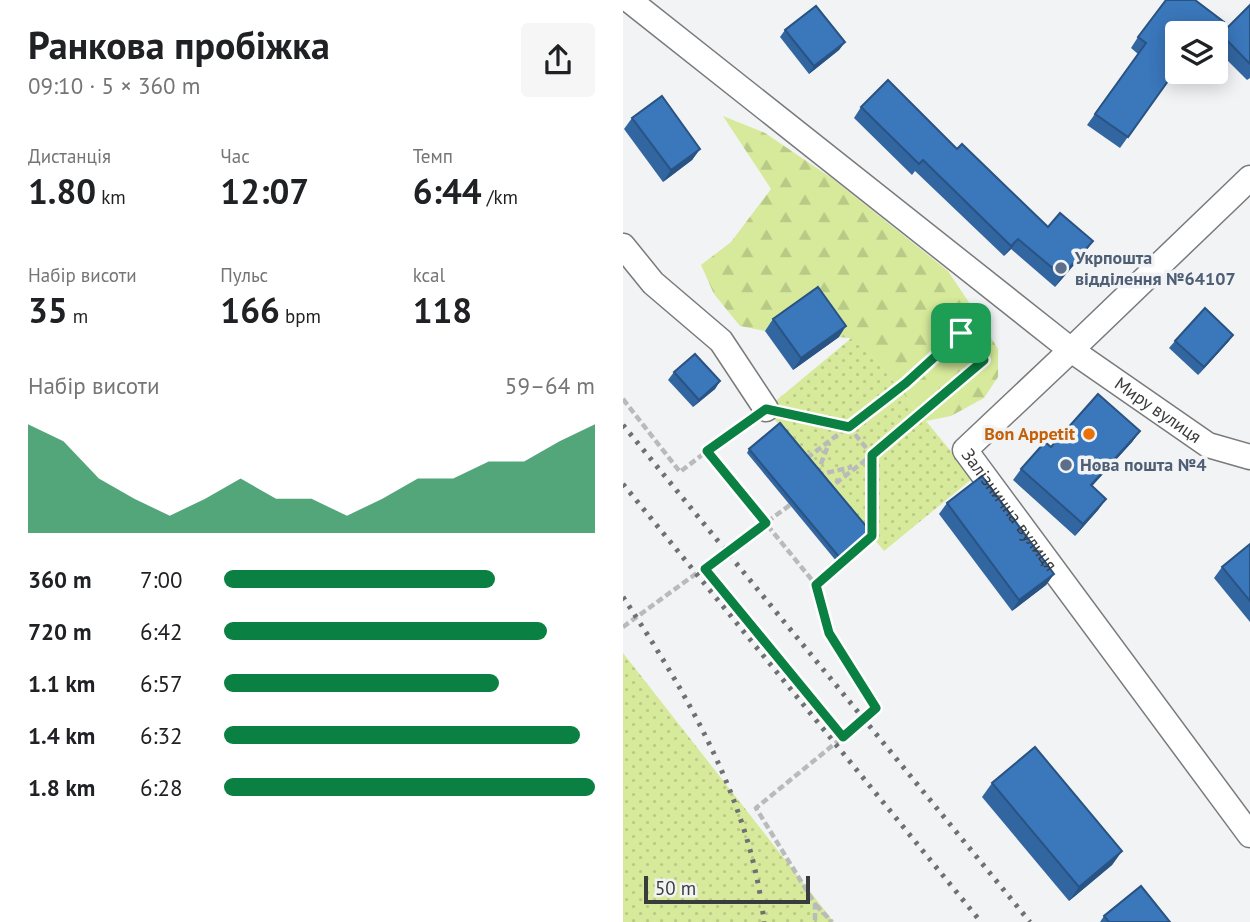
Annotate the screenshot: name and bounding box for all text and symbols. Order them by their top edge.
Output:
text: Ранкова пробіжка [28,20,330,69]
map controls [1165,21,1228,84]
button: layers [1165,21,1228,84]
button: share [521,23,595,97]
text: 09:10 · 5 × 360 m [28,71,200,100]
text: Дистанція [28,144,111,168]
text: Час [220,144,250,168]
text: Темп [413,144,453,168]
text: 1.80 [28,168,96,214]
text: 12:07 [220,168,309,214]
text: 6:44 [413,168,482,214]
text: km [96,185,126,209]
text: /km [482,185,518,209]
place label: Укрпошта відділення №64107 [1074,246,1236,290]
marker: Укрпошта відділення №64107 [1053,260,1069,276]
text: Набір висоти [28,263,137,287]
text: Пульс [220,263,268,287]
text: kcal [413,263,445,287]
text: 35 [28,287,68,333]
text: 166 [220,287,280,333]
text: 118 [413,287,472,333]
pin [931,303,991,363]
text: m [68,304,88,328]
text: bpm [280,304,321,328]
icon: arrive [942,314,980,352]
text: Набір висоти [28,371,160,400]
text: 59–64 m [505,371,595,400]
street label: Миру вулиця [1110,372,1206,448]
place label: Bon Appetit [984,422,1076,445]
marker: Bon Appetit [1081,426,1097,442]
street label: Залізнична вулиця [957,444,1063,575]
place label: Нова пошта №4 [1080,453,1206,476]
marker: Нова пошта №4 [1058,457,1074,473]
text: 360 m [28,565,91,594]
text: 7:00 [140,565,183,594]
text: 720 m [28,617,91,646]
text: 6:42 [140,617,183,646]
text: 1.1 km [28,669,95,698]
text: 6:57 [140,669,183,698]
text: 1.4 km [28,721,95,750]
text: 6:32 [140,721,183,750]
text: 1.8 km [28,773,95,802]
text: 6:28 [140,773,183,802]
scale bar [644,873,810,905]
text: 50 m [655,876,696,900]

